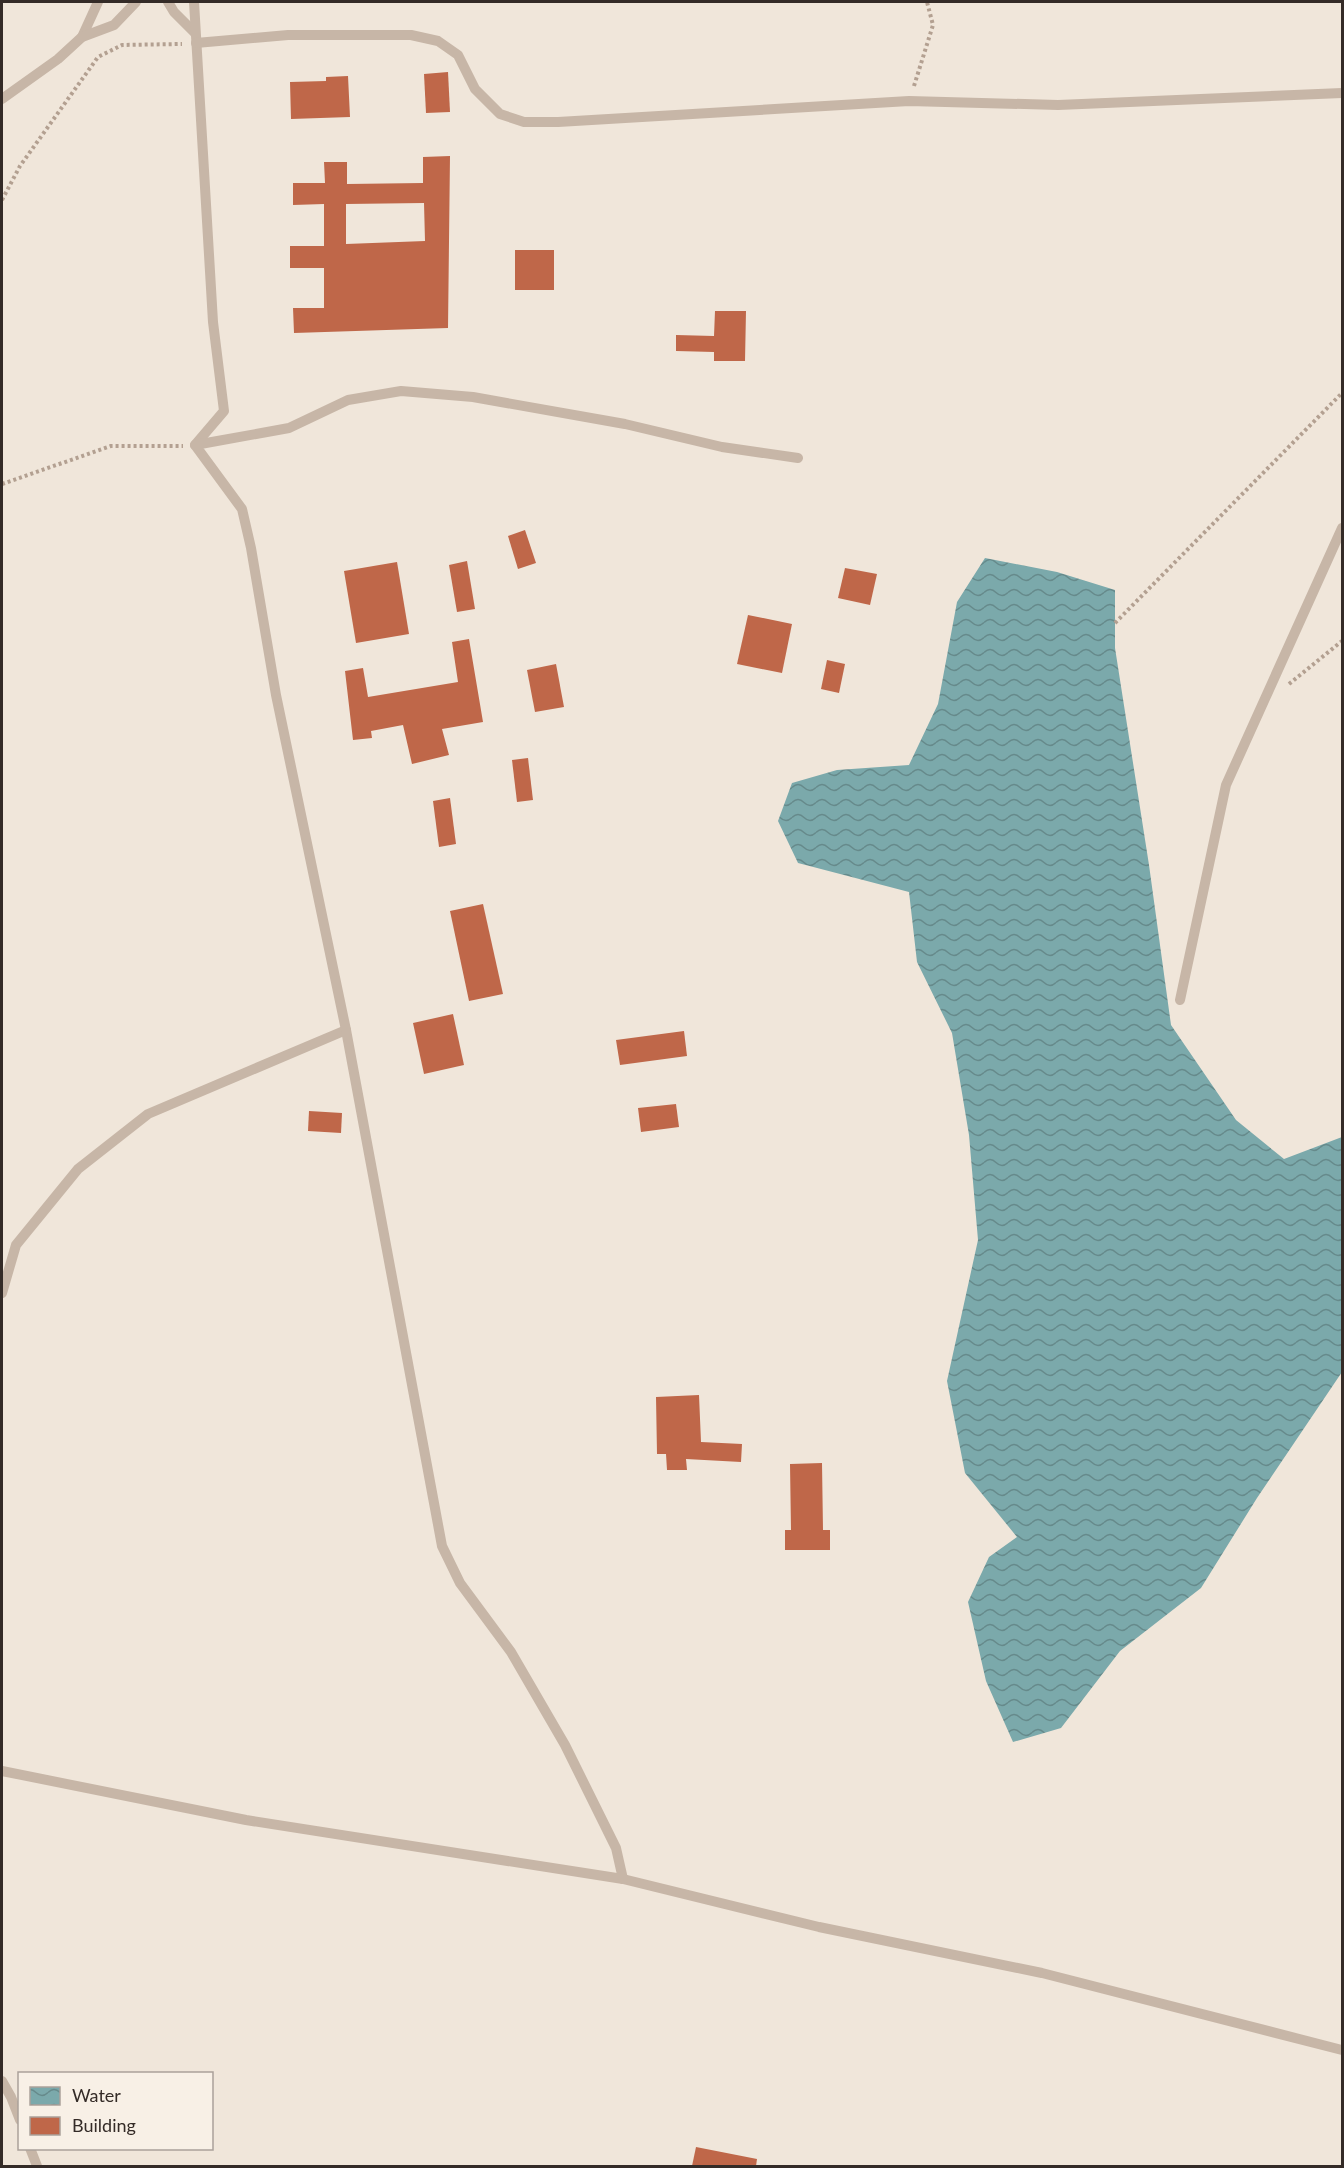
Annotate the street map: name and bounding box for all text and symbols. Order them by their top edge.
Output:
legend [18,2072,213,2150]
text: Water [72,2084,121,2106]
text: Building [72,2114,136,2136]

